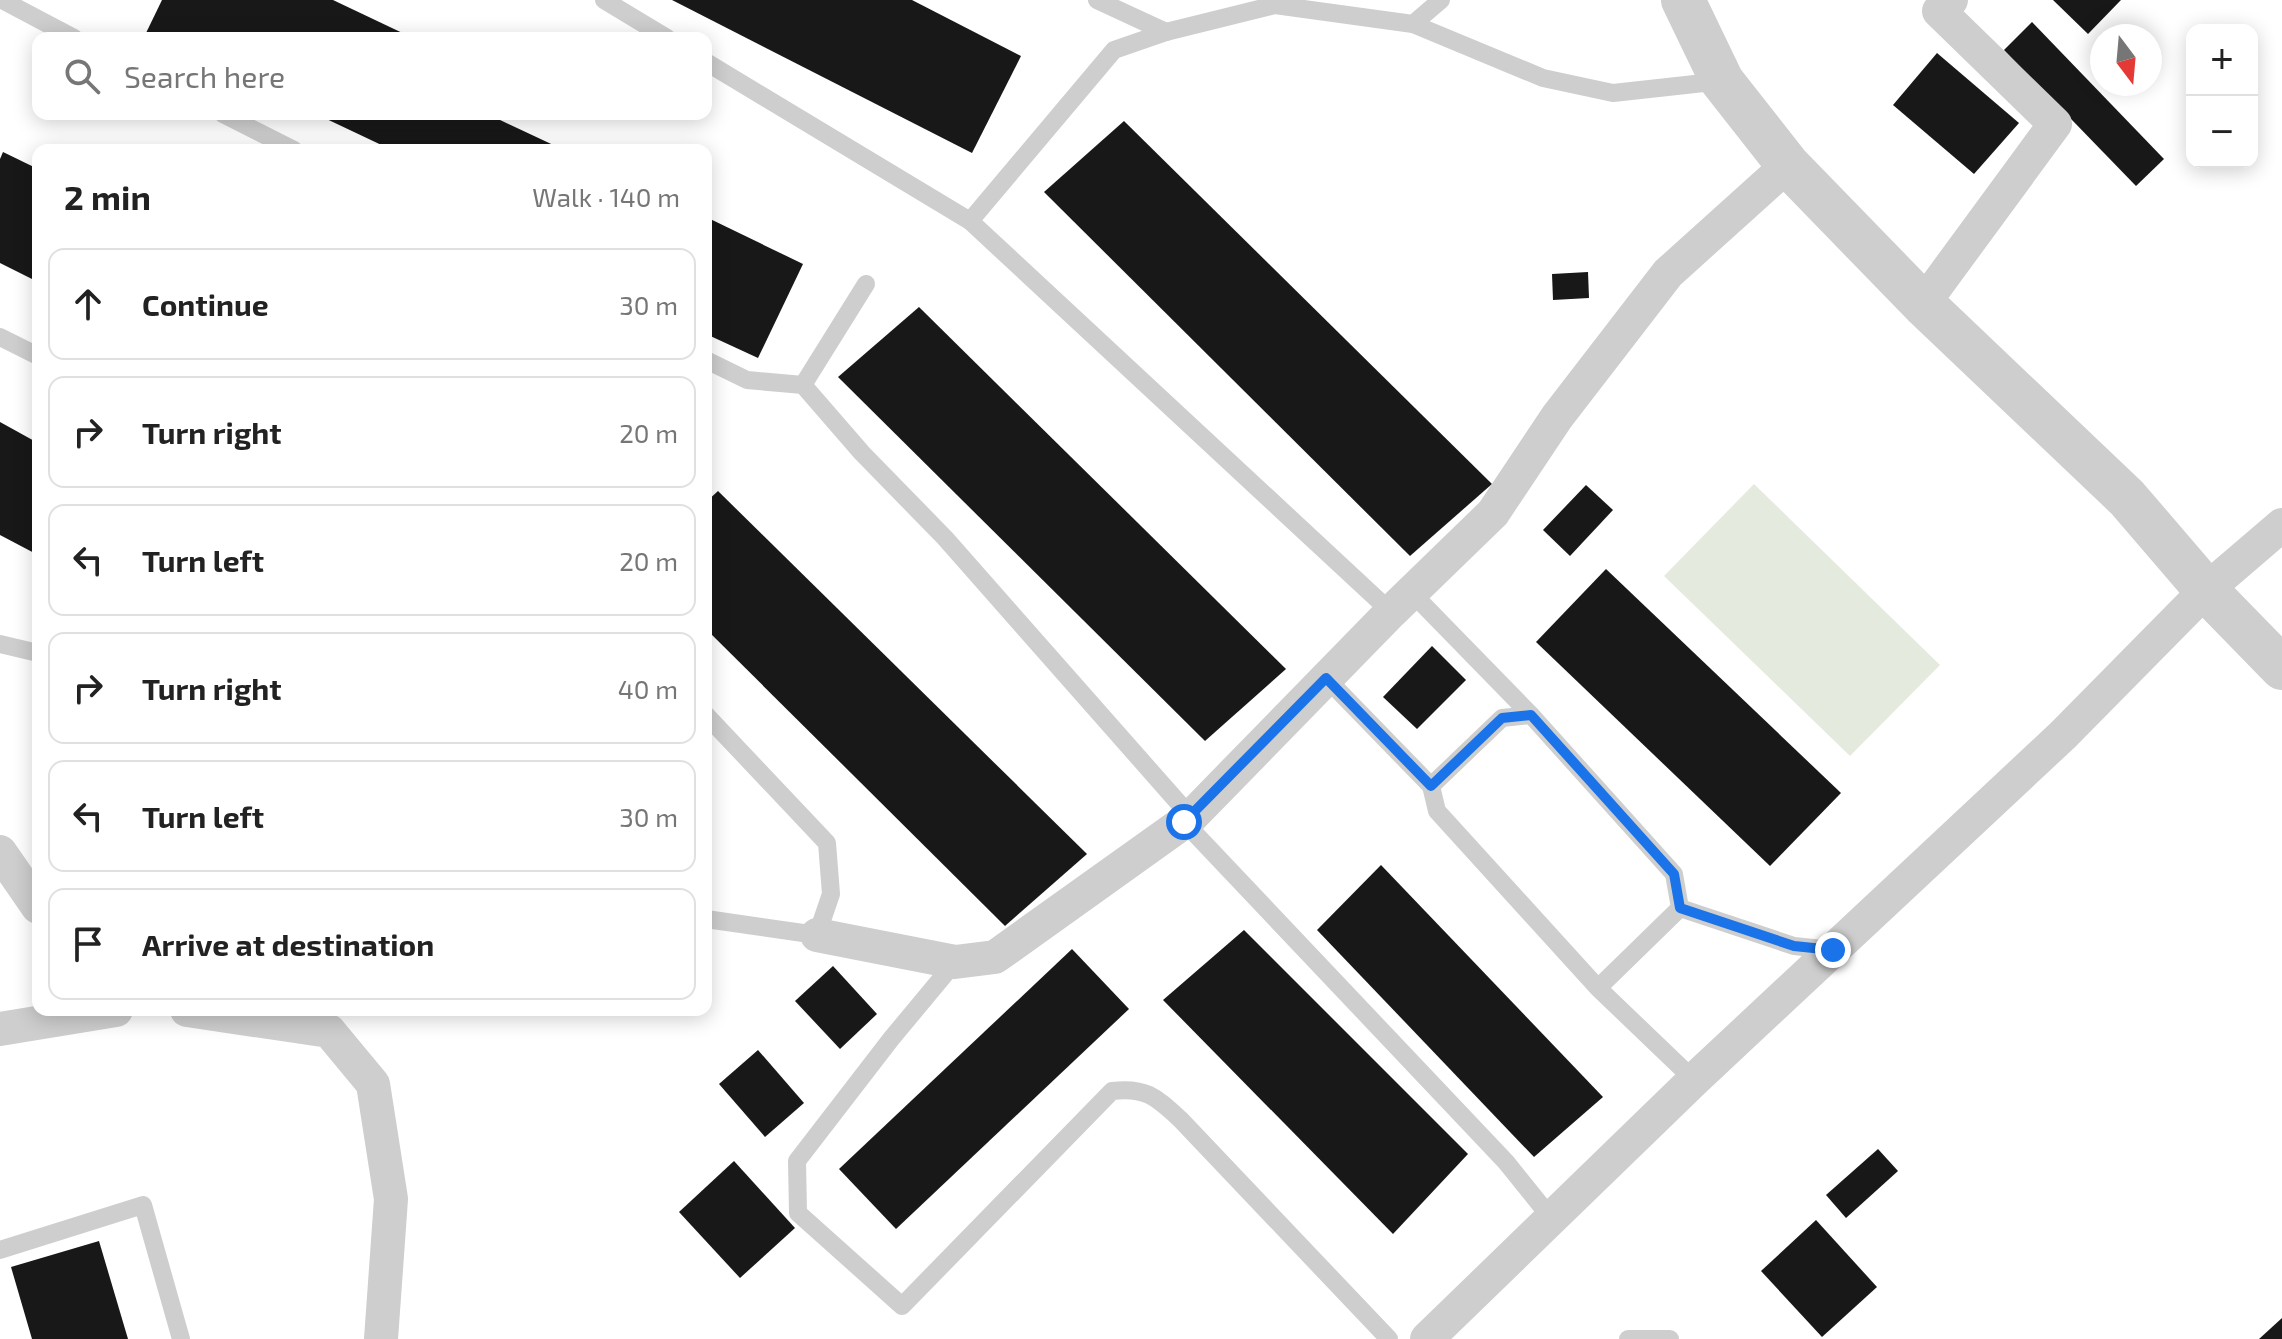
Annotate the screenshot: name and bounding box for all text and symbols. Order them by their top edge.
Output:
north arrow [2090,24,2162,96]
map controls [2186,24,2258,168]
button: + [2186,24,2258,96]
search box [32,32,712,120]
icon: search [60,54,104,98]
text: Search here [124,58,285,94]
button: − [2186,96,2258,168]
text: 2 min [64,176,151,217]
text: Walk · 140 m [532,181,680,212]
icon: ahead [66,282,110,326]
text: Continue [142,286,269,322]
text: 30 m [619,289,678,320]
icon: right [66,410,110,454]
text: Turn right [142,414,282,450]
text: 20 m [619,417,678,448]
icon: left [66,538,110,582]
text: Turn left [142,542,264,578]
text: 20 m [619,545,678,576]
icon: right [66,666,110,710]
text: Turn right [142,670,282,706]
text: 40 m [618,673,678,704]
icon: left [66,794,110,838]
text: Turn left [142,798,264,834]
text: 30 m [619,801,678,832]
route start [1166,804,1202,840]
icon: arrive [66,922,110,966]
text: Arrive at destination [142,926,434,962]
route end [1815,932,1851,968]

